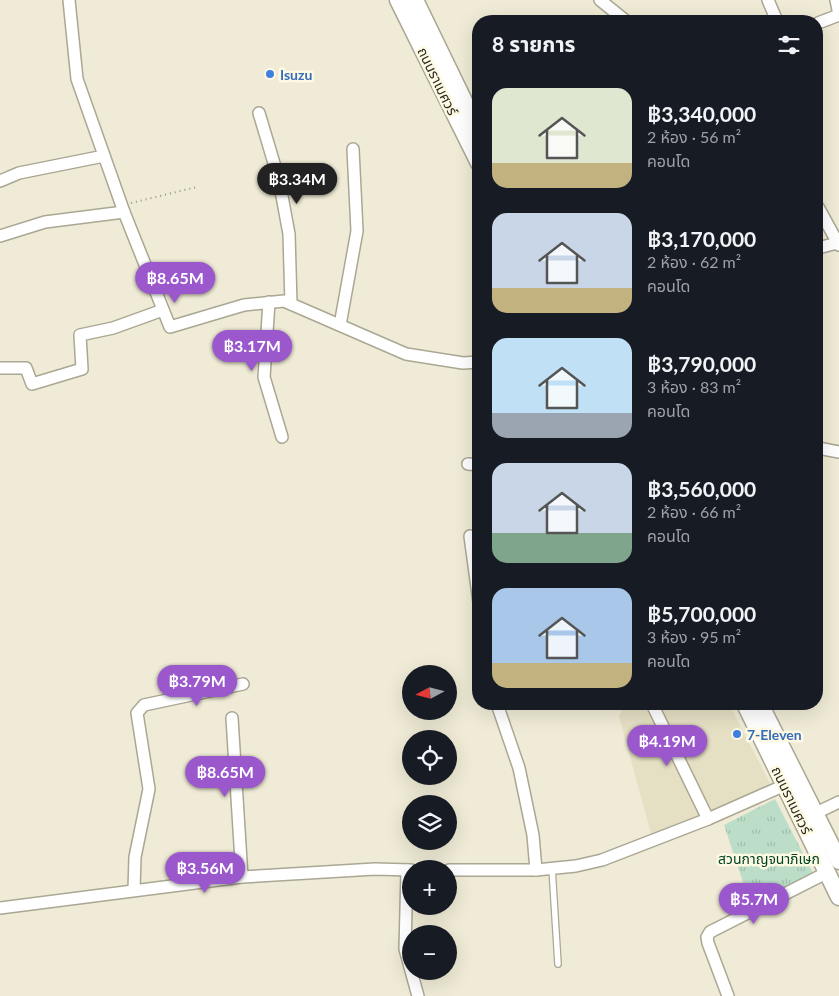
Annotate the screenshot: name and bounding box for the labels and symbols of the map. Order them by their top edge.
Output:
street label: ถนนราเมศวร์ [414,44,462,118]
place label: Isuzu [280,66,312,83]
marker: Isuzu [264,68,276,80]
pin: ฿3.34M [256,162,338,205]
pin: ฿8.65M [134,262,216,304]
pin: ฿3.17M [211,330,293,372]
pin: ฿3.79M [156,664,238,707]
north arrow [402,665,458,720]
pin: ฿4.19M [626,724,708,767]
place label: 7-Eleven [747,726,802,743]
marker: 7-Eleven [731,728,743,740]
pin: ฿8.65M [184,756,266,798]
street label: ถนนราเมศวร์ [768,763,816,837]
park label: สวนกาญจนาภิเษก [718,850,820,867]
pin: ฿3.56M [164,852,246,894]
pin: ฿5.7M [719,882,789,925]

